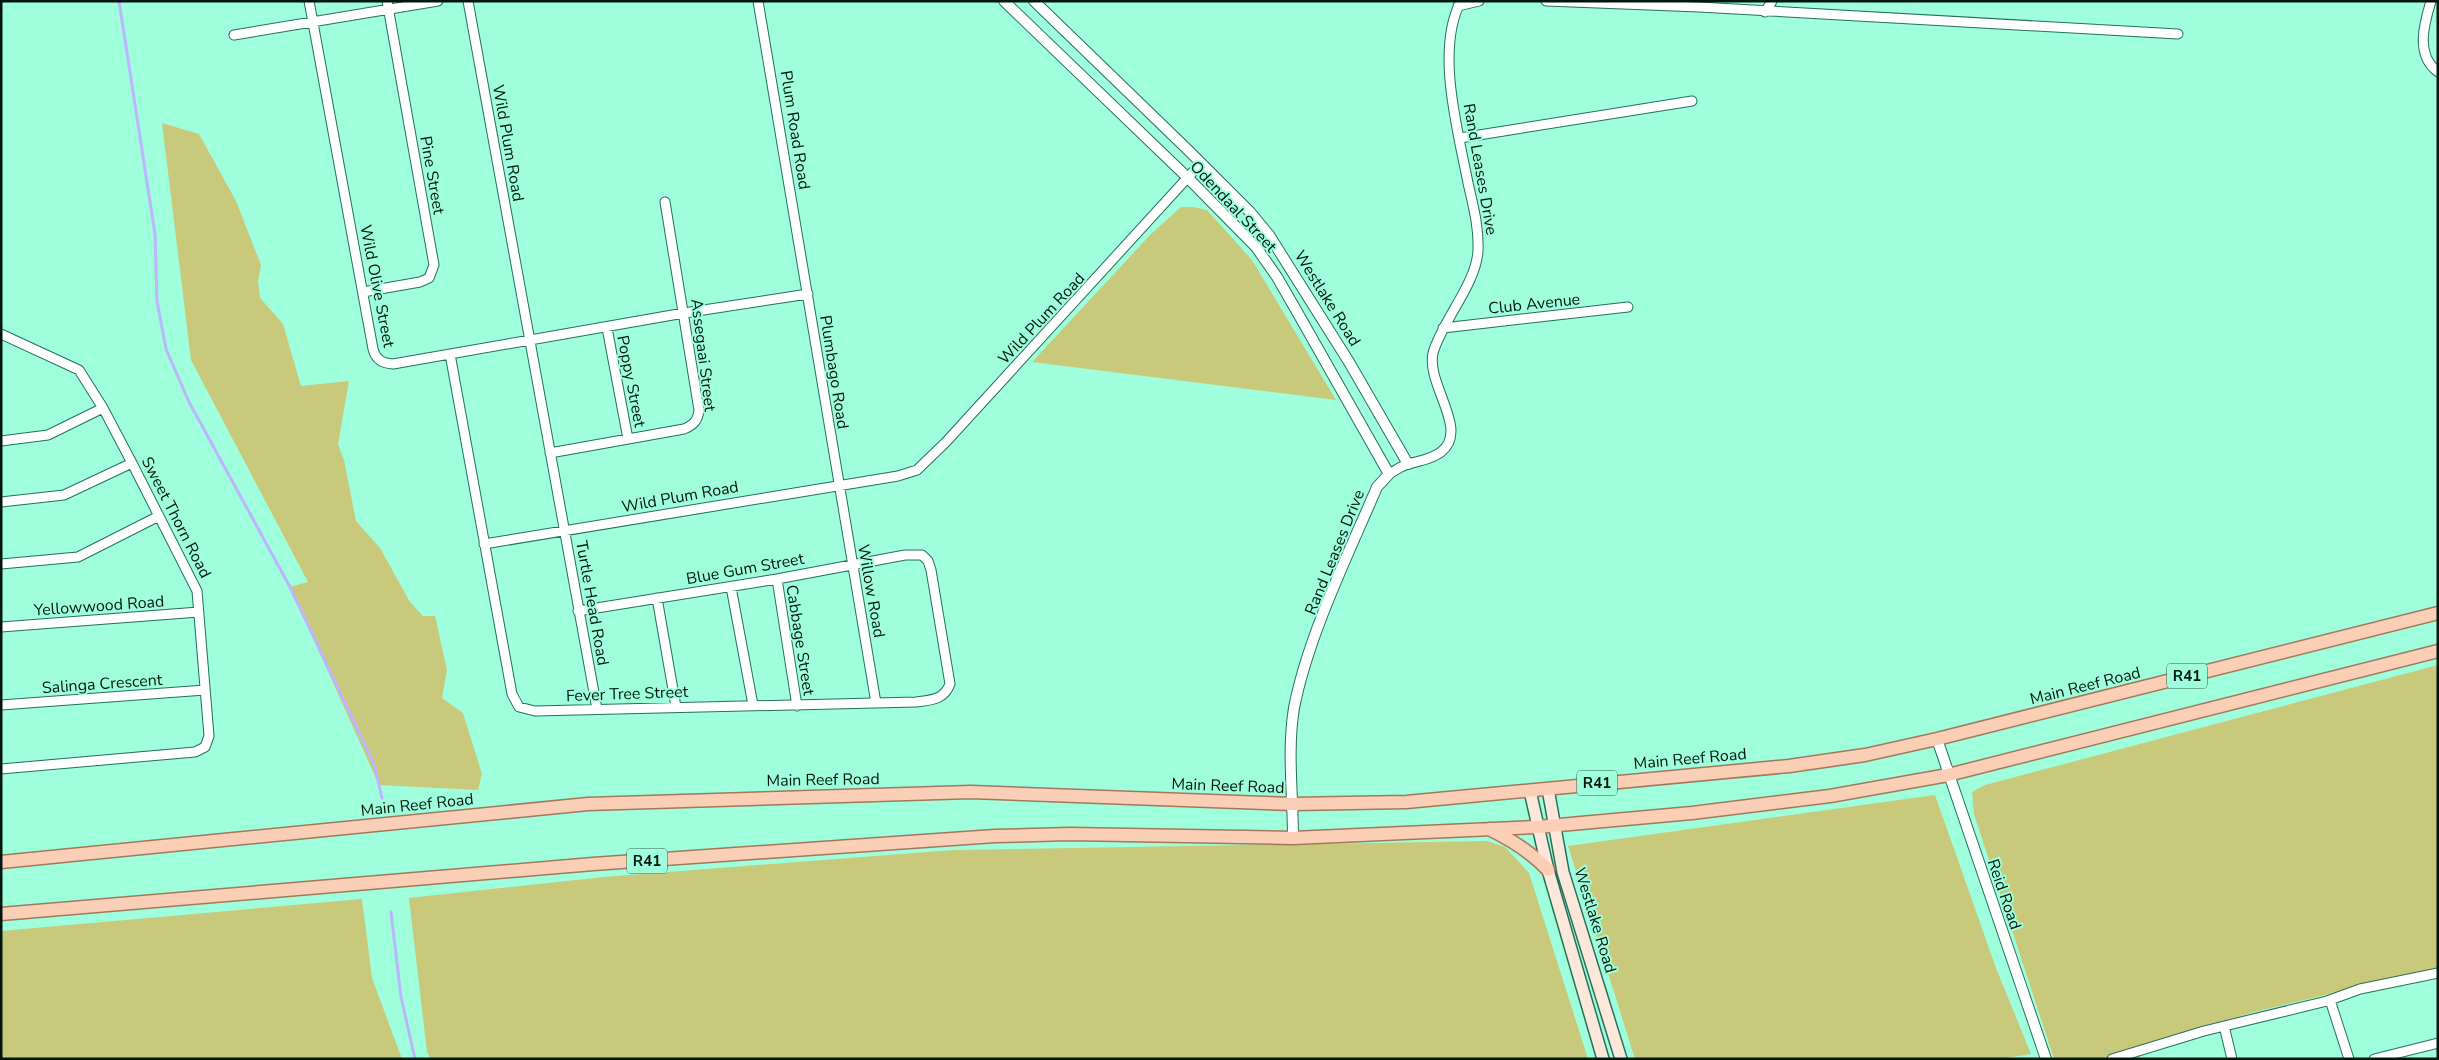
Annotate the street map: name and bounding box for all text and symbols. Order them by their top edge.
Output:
street label: Plum Road Road [775,69,815,191]
street label: Wild Plum Road [487,83,529,203]
street label: Rand Leases Drive [1458,102,1502,237]
street label: Pine Street [414,134,450,216]
street label: Odendaal Street [1185,156,1282,258]
street label: Wild Olive Street [354,223,400,350]
street label: Westlake Road [1289,246,1365,351]
street label: Wild Plum Road [993,268,1090,369]
street label: Club Avenue [1487,288,1581,320]
street label: Assegaai Street [685,298,721,413]
street label: Plumbago Road [814,314,854,431]
street label: Poppy Street [611,333,651,429]
street label: Sweet Thorn Road [136,453,216,582]
street label: Wild Plum Road [620,476,740,518]
street label: Rand Leases Drive [1300,486,1370,618]
street label: Turtle Head Road [570,539,614,667]
street label: Willow Road [852,543,890,640]
street label: Blue Gum Street [685,548,806,590]
street label: Cabbage Street [780,583,820,697]
street label: Yellowwood Road [32,590,165,622]
street label: Main Reef Road [2028,662,2143,710]
road number: R41 [2167,664,2207,688]
street label: Salinga Crescent [41,669,164,699]
street label: Fever Tree Street [566,681,689,707]
street label: Main Reef Road [1633,743,1747,775]
street label: Main Reef Road [766,768,880,792]
road number: R41 [1577,770,1617,796]
street label: Main Reef Road [1171,773,1285,799]
street label: Main Reef Road [360,788,475,822]
road number: R41 [627,848,667,874]
street label: Reid Road [1982,856,2026,933]
street label: Westlake Road [1569,865,1622,976]

